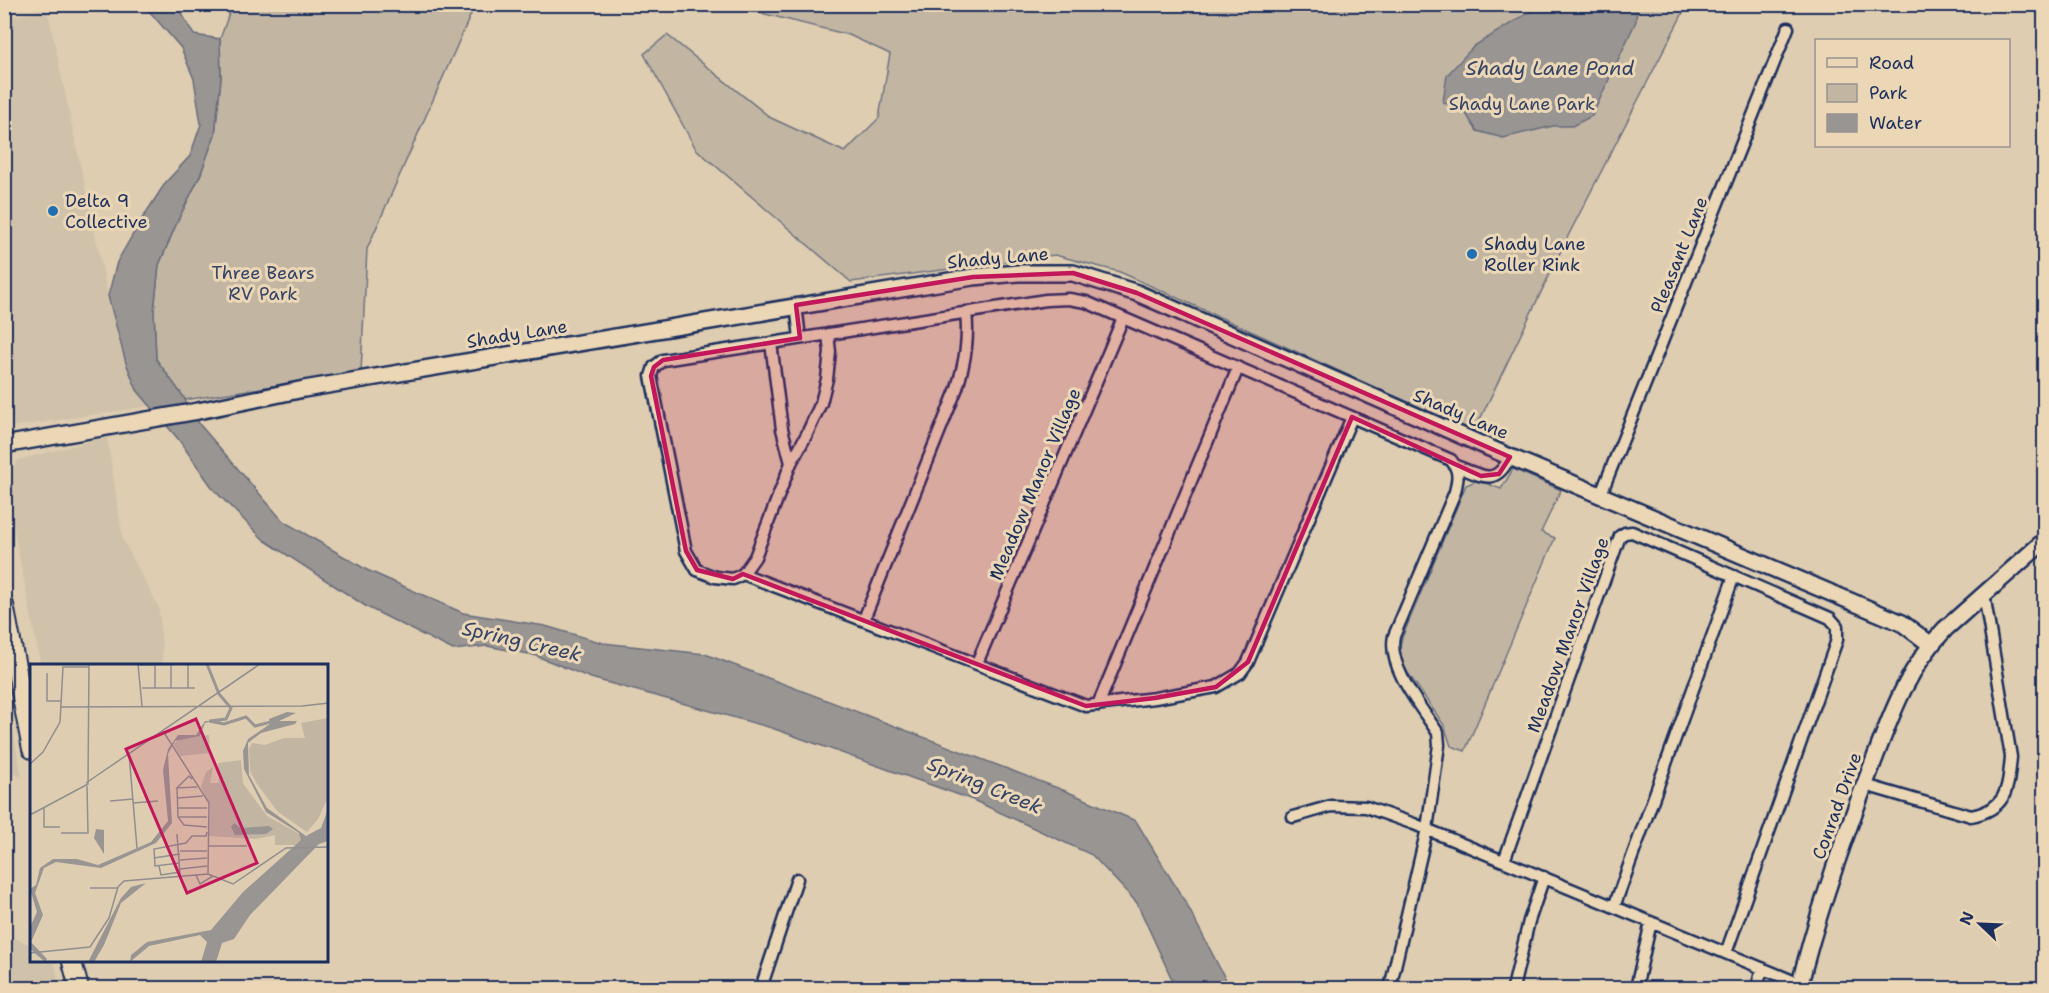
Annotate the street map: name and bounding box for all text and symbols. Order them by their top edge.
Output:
legend [1815,39,2010,147]
text: Road [1869,51,1914,75]
water label: Shady Lane Pond [1466,55,1634,81]
text: Park [1869,81,1908,105]
park label: Shady Lane Park [1449,92,1595,116]
text: Water [1869,111,1922,135]
place label: Delta 9 Collective [65,189,148,234]
street label: Pleasant Lane [1645,193,1713,317]
marker: Delta 9 Collective [46,204,60,218]
place label: Shady Lane Roller Rink [1484,232,1586,277]
street label: Shady Lane [946,242,1050,274]
marker: Shady Lane Roller Rink [1465,247,1479,261]
park label: Three Bears RV Park [211,261,315,306]
street label: Shady Lane [465,314,569,354]
street label: Shady Lane [1409,383,1513,445]
street label: Meadow Manor Village [984,384,1086,584]
street label: Meadow Manor Village [1521,534,1615,736]
water label: Spring Creek [460,615,585,667]
inset map [30,664,328,963]
street label: Conrad Drive [1807,749,1867,863]
water label: Spring Creek [924,750,1047,820]
north arrow [1950,894,2010,954]
text: N [1955,908,1979,928]

